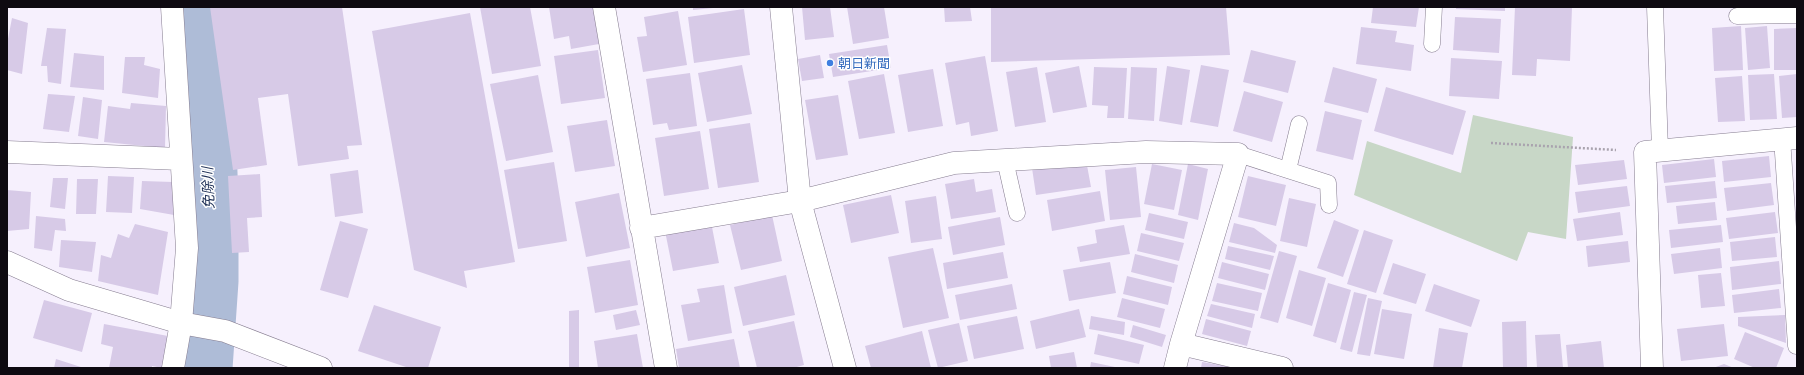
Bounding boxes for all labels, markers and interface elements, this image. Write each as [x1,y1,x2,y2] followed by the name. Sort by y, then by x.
[838,56,890,71] place label: 朝日新聞
[825,58,835,68] marker: 朝日新聞
[199,165,217,209] water label: 免除川

